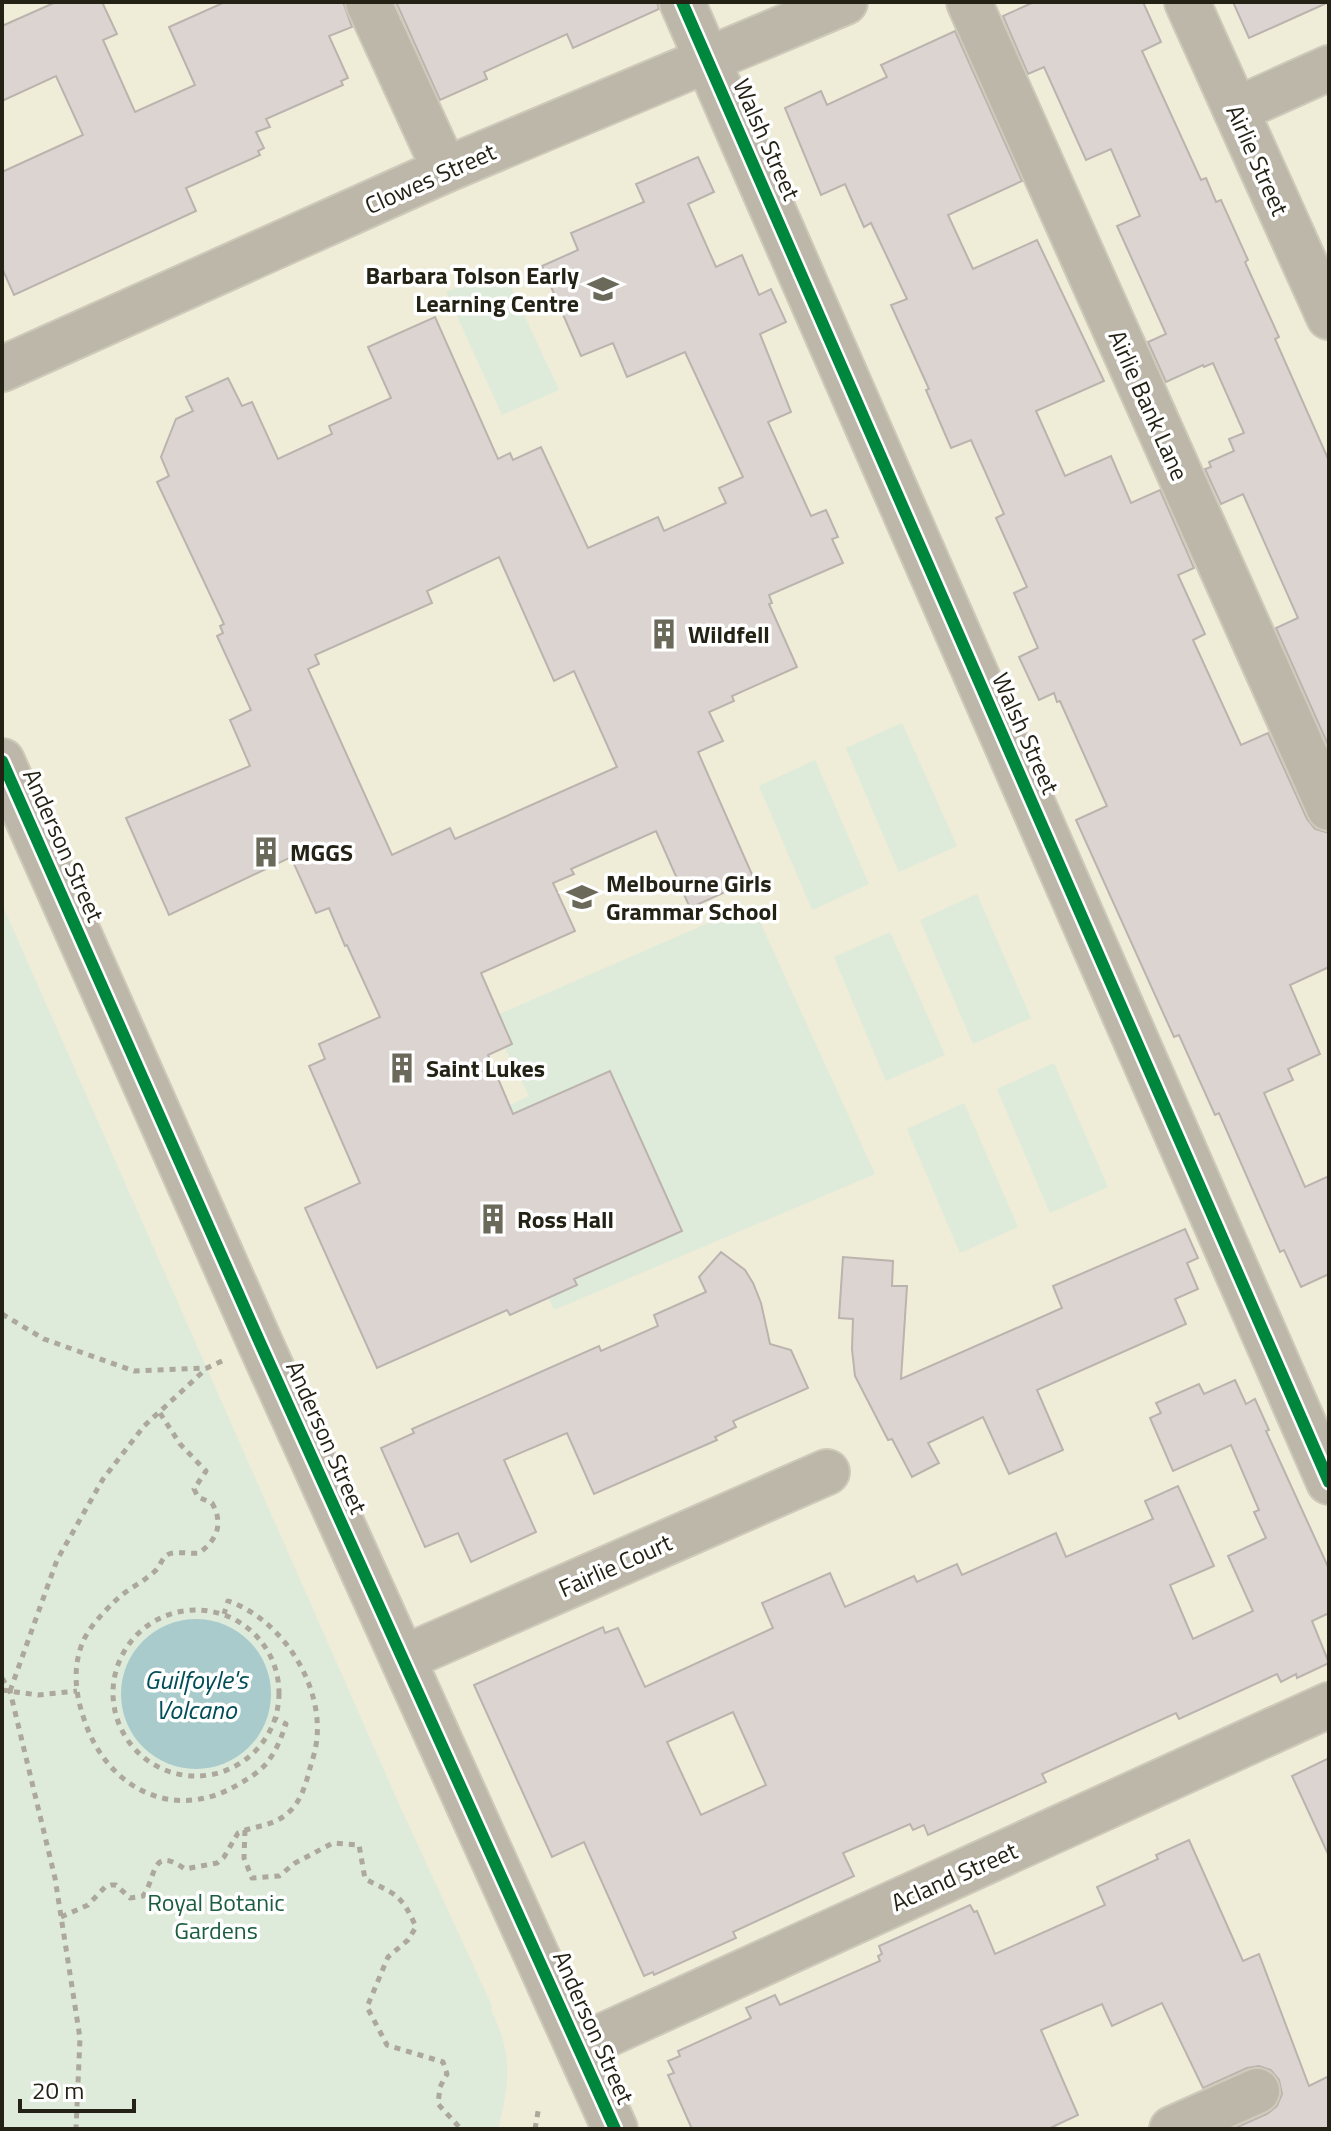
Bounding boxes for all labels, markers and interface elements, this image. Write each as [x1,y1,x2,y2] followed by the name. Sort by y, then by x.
[724,72,810,206] street label: Walsh Street
[1218,99,1299,222] street label: Airlie Street
[359,133,502,223] street label: Clowes Street
[366,257,579,321] place label: Barbara Tolson Early Learning Centre
[586,272,620,306] school or university icon: Barbara Tolson Early Learning Centre
[1100,324,1198,486] street label: Airlie Bank Lane
[688,616,770,652] place label: Wildfell
[647,617,681,651] building icon: Wildfell
[983,666,1069,800] street label: Walsh Street
[14,763,114,928] street label: Anderson Street
[290,834,353,870] place label: MGGS
[249,835,283,869] building icon: MGGS
[606,865,778,929] place label: Melbourne Girls Grammar School
[565,880,599,914] school or university icon: Melbourne Girls Grammar School
[426,1050,545,1086] place label: Saint Lukes
[385,1051,419,1085] building icon: Saint Lukes
[517,1201,614,1237] place label: Ross Hall
[476,1202,510,1236] building icon: Ross Hall
[277,1355,377,1520] street label: Anderson Street
[553,1524,678,1606] street label: Fairlie Court
[144,1660,250,1729] water label: Guilfoyle's Volcano
[885,1832,1023,1920] street label: Acland Street
[147,1884,285,1948] park label: Royal Botanic Gardens
[544,1945,644,2110] street label: Anderson Street
[20,2063,134,2113] scale bar
[32,2072,84,2108] text: 20 m

